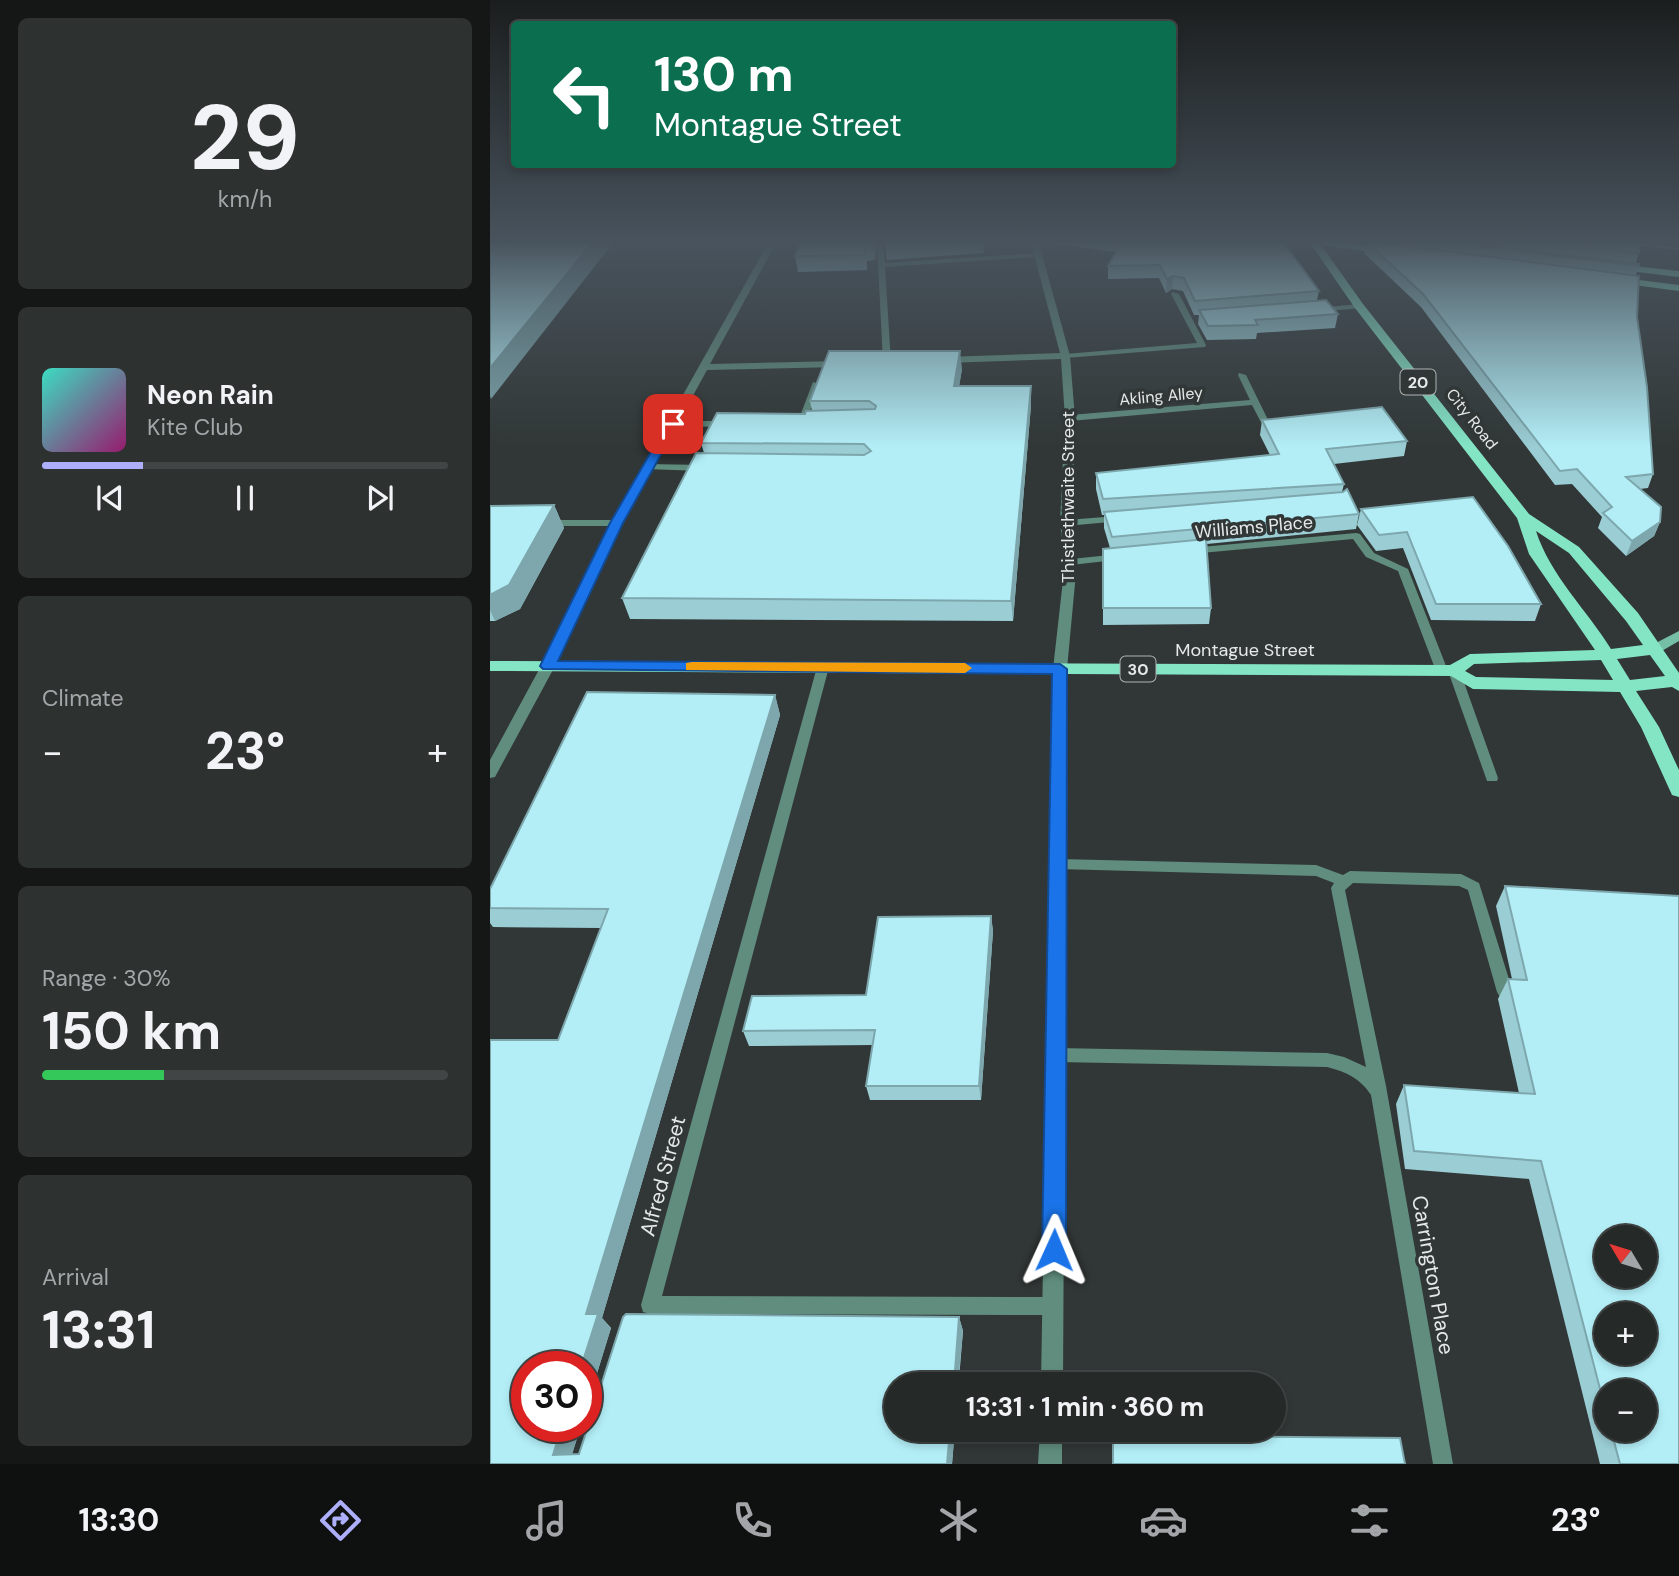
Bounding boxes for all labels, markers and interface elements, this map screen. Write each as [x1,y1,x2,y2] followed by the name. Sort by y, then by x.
[654,42,794,106] text: 130 m
[539,49,630,140] icon: left
[190,79,300,197] text: 29
[654,104,902,146] text: Montague Street
[218,184,272,214] text: km/h
[1401,370,1436,394] road number: 20
[147,378,274,412] text: Neon Rain
[1118,382,1204,410] street label: Akling Alley
[1442,384,1502,454] street label: City Road
[643,394,703,454] pin
[654,405,692,443] icon: arrive
[1056,411,1080,583] street label: Thistlethwaite Street
[147,412,243,442] text: Kite Club
[91,479,129,517] icon: previous
[226,479,264,517] icon: pause
[361,479,399,517] icon: next
[1194,510,1314,544] street label: Williams Place
[1175,638,1315,662] street label: Montague Street
[1120,656,1156,682] road number: 30
[42,683,124,713] text: Climate
[205,717,285,785] text: 23°
[42,727,63,777] text: −
[427,727,448,777] text: +
[42,963,171,993] text: Range · 30%
[42,997,221,1065] text: 150 km
[634,1113,692,1239] street label: Alfred Street
[1405,1193,1461,1357] street label: Carrington Place
[1017,1213,1091,1287] position arrow
[1594,1225,1657,1288] north arrow
[1594,1225,1657,1442] map controls
[42,1262,109,1292] text: Arrival
[42,1296,155,1364] text: 13:31
[1594,1302,1657,1365] button: +
[511,1351,602,1442] speed limit sign: 30
[1594,1379,1657,1442] button: −
[966,1390,1204,1424] text: 13:31 · 1 min · 360 m
[316,1496,365,1545] icon: directions
[522,1496,571,1545] icon: music
[728,1496,777,1545] icon: phone
[934,1496,983,1545] icon: climate
[1139,1496,1188,1545] icon: car
[1345,1496,1394,1545] icon: filters
[78,1499,159,1541] text: 13:30
[1551,1499,1601,1541] text: 23°

